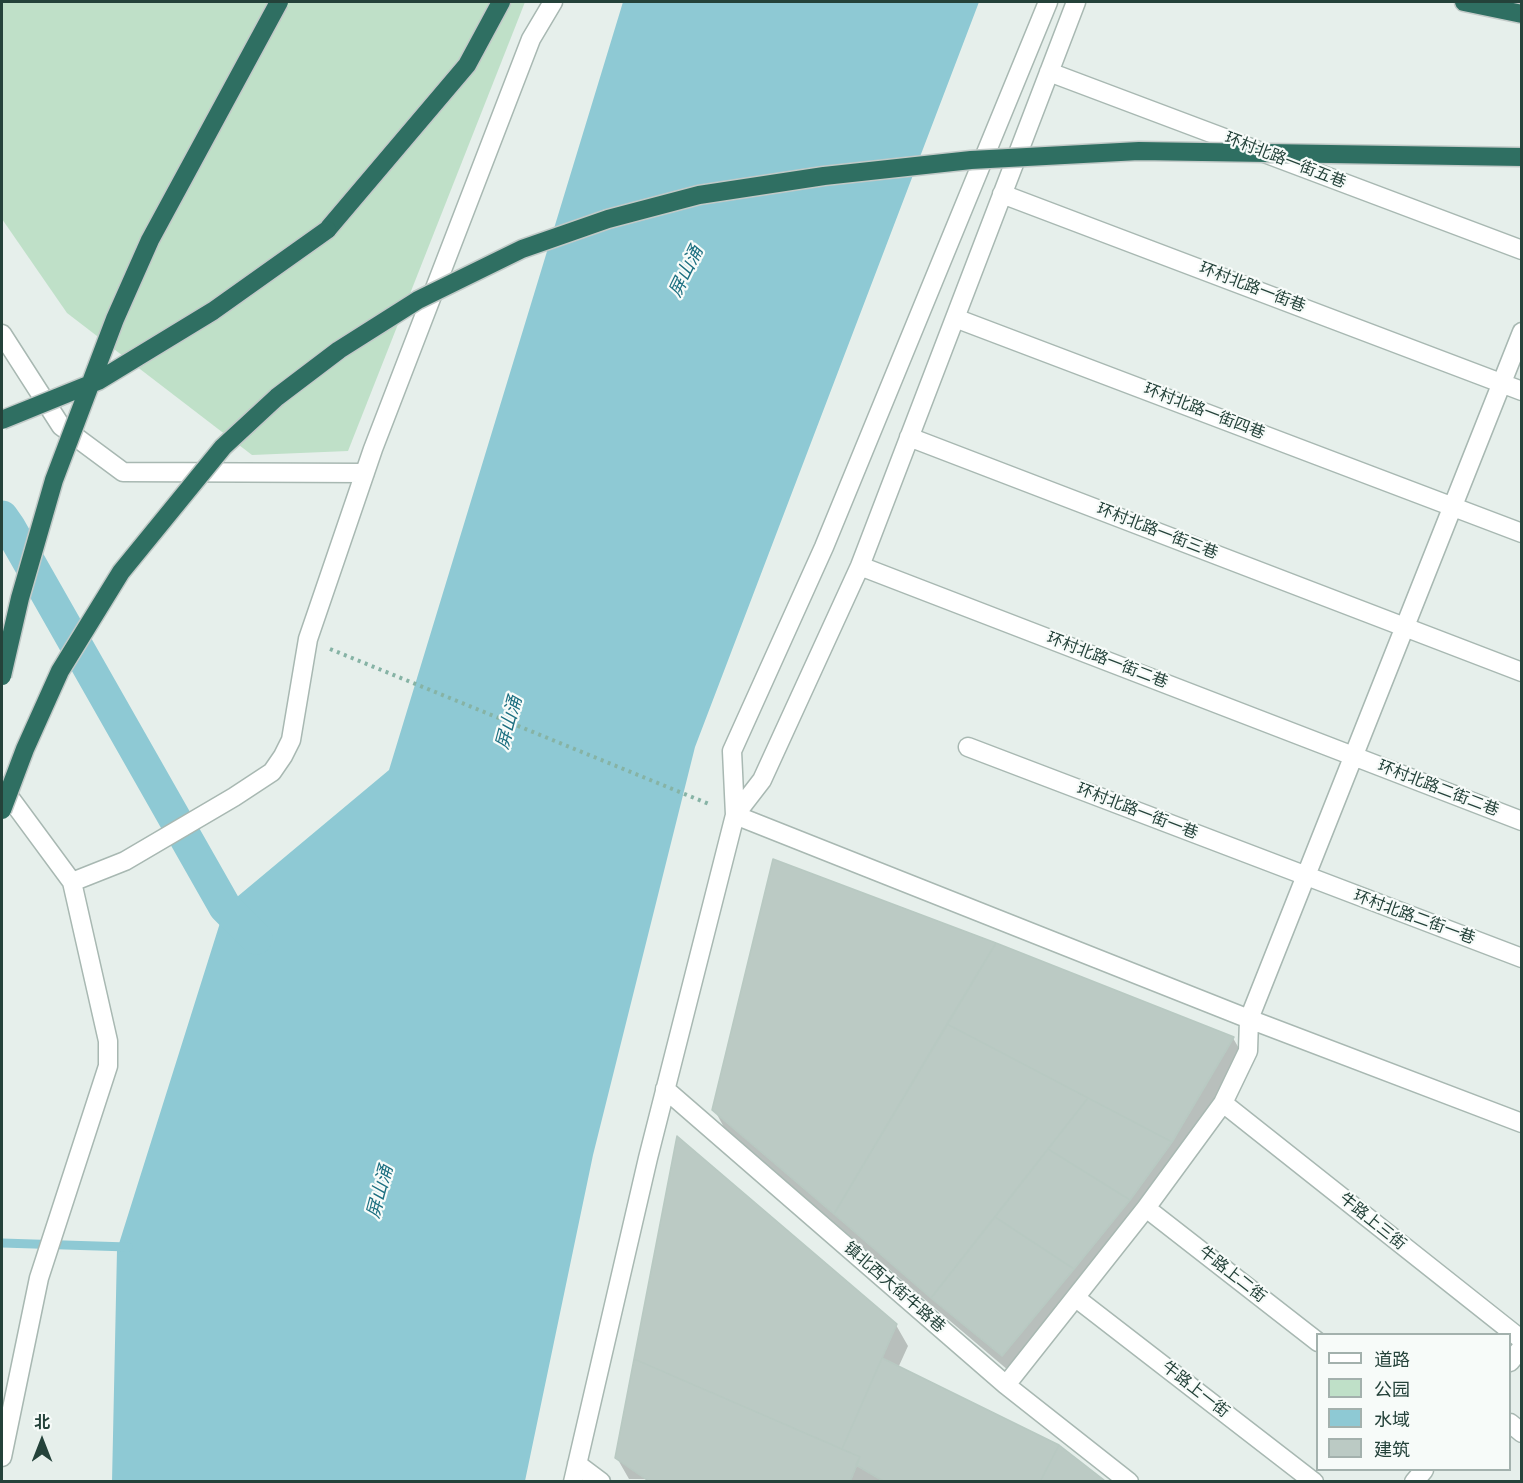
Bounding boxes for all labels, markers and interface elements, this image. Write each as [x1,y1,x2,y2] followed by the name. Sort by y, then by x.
[1222,129,1348,193] street label: 环村北路一街五巷
[665,243,709,301] water label: 屏山涌
[1196,259,1308,317] street label: 环村北路一街巷
[1141,380,1267,444] street label: 环村北路一街四巷
[1094,500,1220,564] street label: 环村北路一街三巷
[1044,629,1170,693] street label: 环村北路一街二巷
[493,694,527,752] water label: 屏山涌
[1375,757,1501,821] street label: 环村北路二街二巷
[1074,780,1200,844] street label: 环村北路一街一巷
[1351,887,1477,949] street label: 环村北路二街一巷
[364,1163,398,1221] water label: 屏山涌
[1335,1189,1409,1255] street label: 牛路上三街
[839,1239,949,1337] street label: 镇北西大街牛路巷
[1195,1243,1269,1307] street label: 牛路上二街
[1316,1333,1511,1471] legend
[1374,1349,1410,1370] text: 道路
[1158,1358,1232,1422] street label: 牛路上一街
[1374,1379,1410,1400] text: 公园
[1374,1409,1410,1430] text: 水域
[12,1411,72,1471] north arrow
[34,1413,50,1432] text: 北
[1374,1439,1410,1460] text: 建筑

